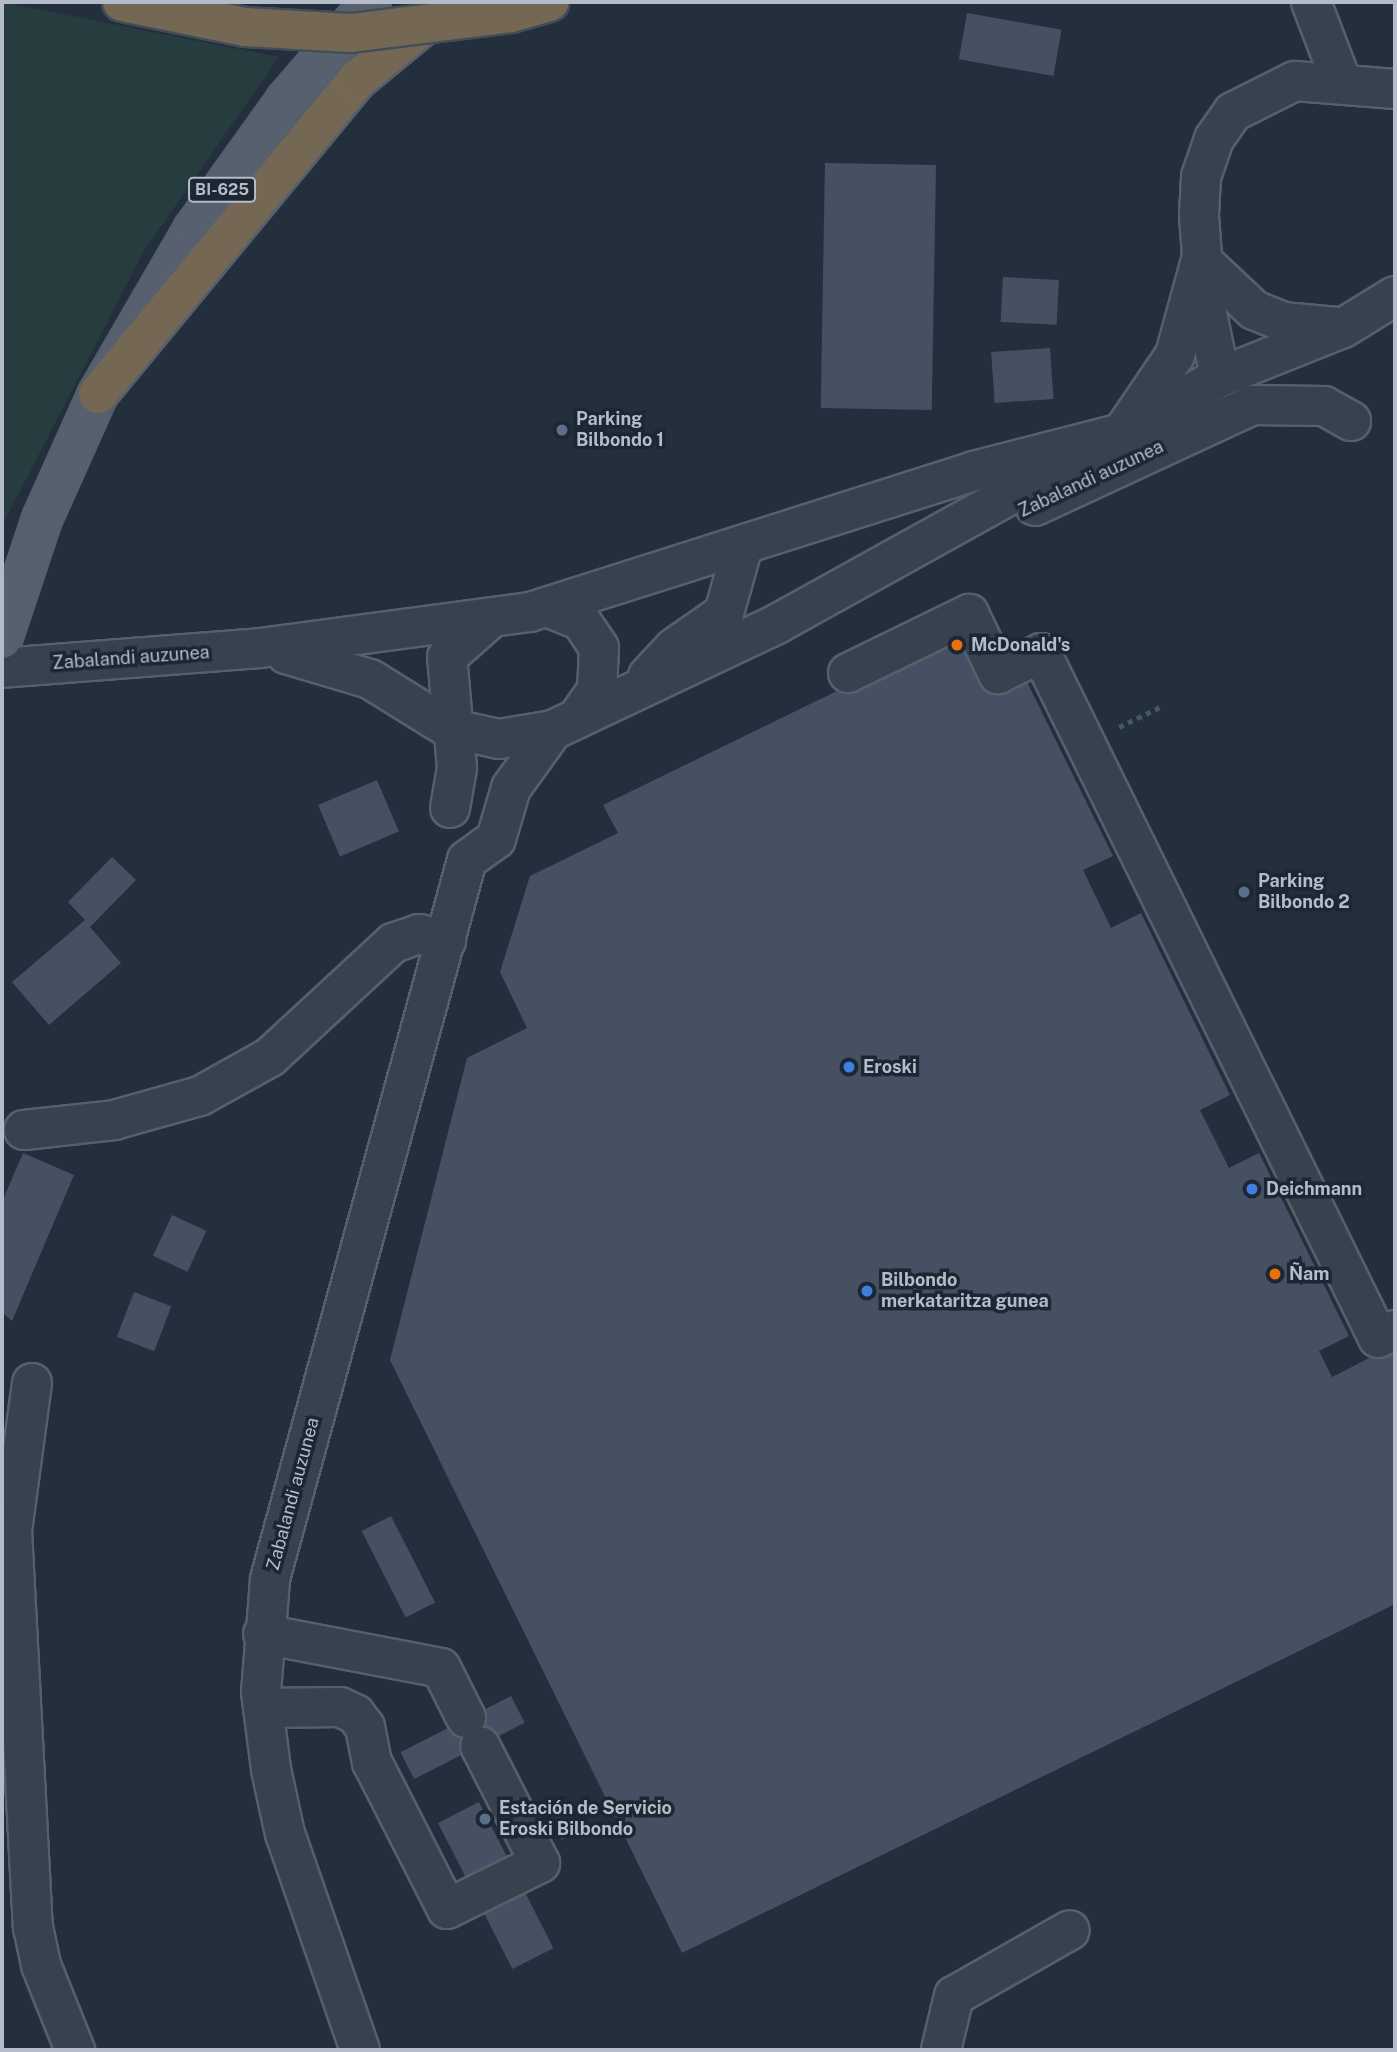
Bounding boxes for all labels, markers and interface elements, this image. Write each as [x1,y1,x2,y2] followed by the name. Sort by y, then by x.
[187,178,257,202] road number: BI-625
[576,409,664,452] place label: Parking Bilbondo 1
[554,422,570,438] marker: Parking Bilbondo 1
[1015,436,1167,522] street label: Zabalandi auzunea
[971,634,1070,656] place label: McDonald's
[949,637,965,653] marker: McDonald's
[52,642,210,674] street label: Zabalandi auzunea
[1258,871,1350,914] place label: Parking Bilbondo 2
[1236,884,1252,900] marker: Parking Bilbondo 2
[863,1056,917,1078] place label: Eroski
[841,1059,857,1075] marker: Eroski
[1266,1178,1362,1200] place label: Deichmann
[1244,1181,1260,1197] marker: Deichmann
[1289,1263,1329,1285] place label: Ñam
[1267,1266,1283,1282] marker: Ñam
[881,1270,1049,1312] place label: Bilbondo merkataritza gunea
[859,1283,875,1299] marker: Bilbondo merkataritza gunea
[262,1415,324,1573] street label: Zabalandi auzunea
[499,1798,672,1840] place label: Estación de Servicio Eroski Bilbondo
[477,1811,493,1827] marker: Estación de Servicio Eroski Bilbondo

